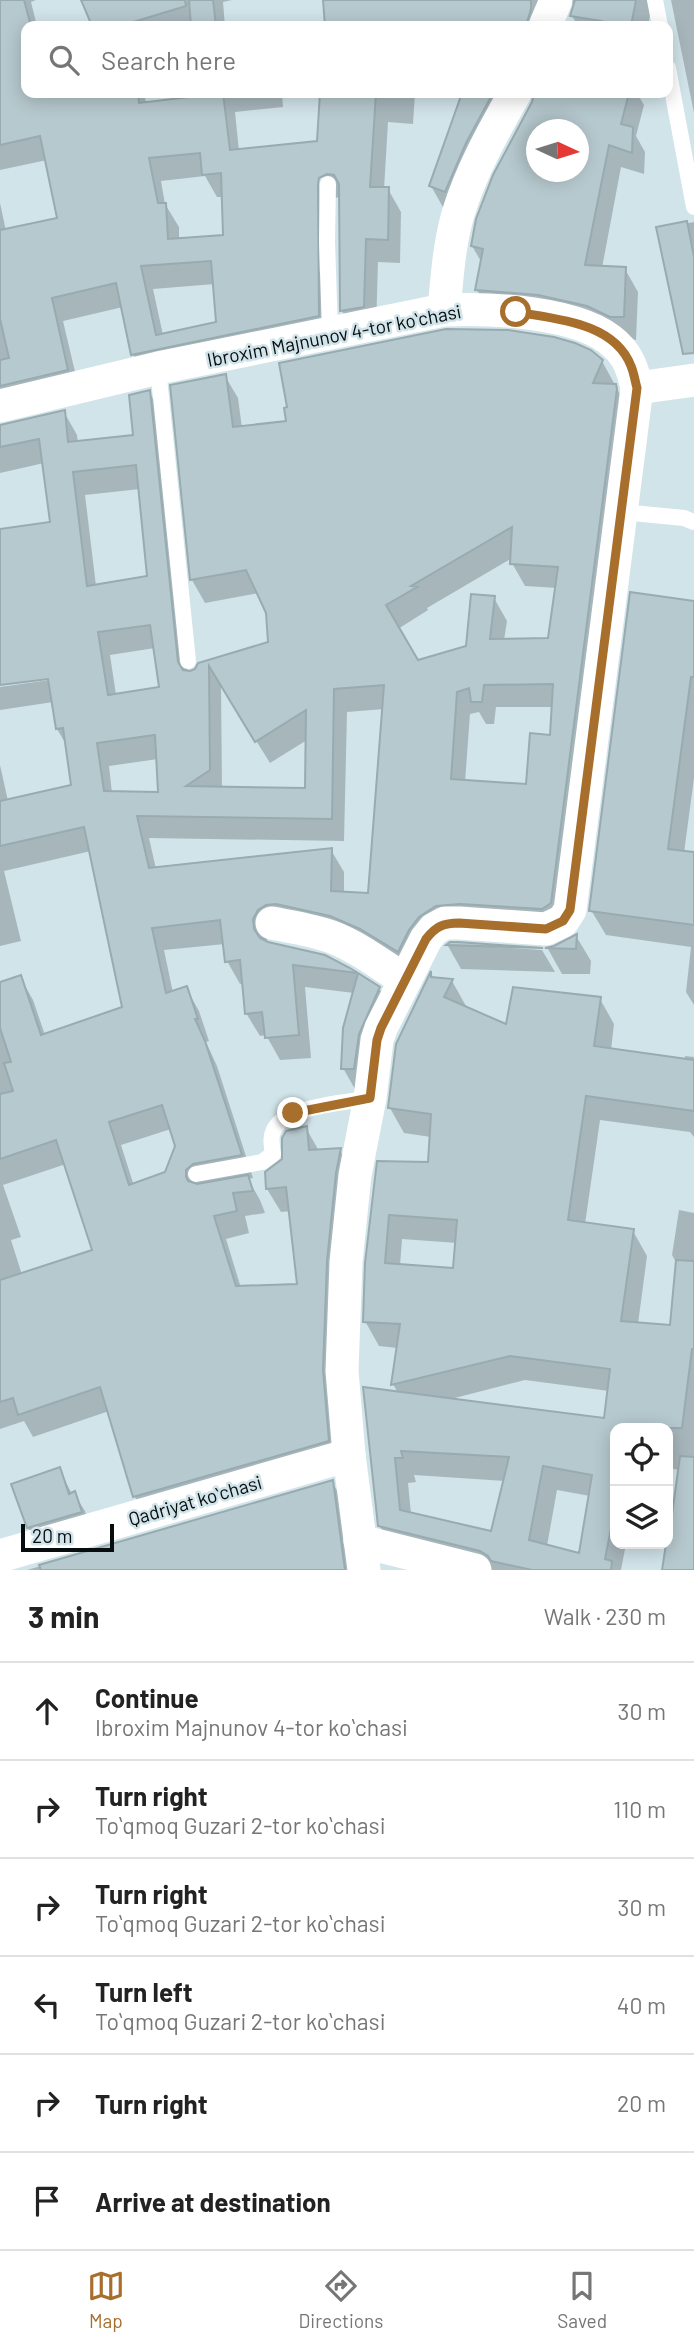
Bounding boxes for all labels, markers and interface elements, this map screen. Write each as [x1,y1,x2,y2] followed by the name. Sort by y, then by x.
[21,21,673,98] search box
[45,41,83,79] icon: search
[101,44,236,75] text: Search here
[526,119,589,182] north arrow
[500,296,531,327] route start
[205,299,463,371] street label: Ibroxim Majnunov 4-tor koʻchasi
[277,1097,308,1128] route end
[610,1423,673,1549] map controls
[610,1423,673,1486] button: locate
[126,1470,264,1530] street label: Qadriyat koʻchasi
[610,1486,673,1549] button: layers
[21,1521,114,1553] scale bar
[32,1524,72,1547] text: 20 m
[28,1598,99,1634] text: 3 min
[544,1602,666,1630] text: Walk · 230 m
[95,1682,199,1713] text: Continue
[28,1692,66,1730] icon: ahead
[618,1697,666,1725] text: 30 m
[95,1713,408,1741] text: Ibroxim Majnunov 4-tor koʻchasi
[95,1780,208,1811] text: Turn right
[28,1790,66,1828] icon: right
[613,1795,666,1823] text: 110 m
[95,1811,386,1839] text: Toʻqmoq Guzari 2-tor koʻchasi
[95,1878,208,1909] text: Turn right
[28,1888,66,1926] icon: right
[618,1893,666,1921] text: 30 m
[95,1909,386,1937] text: Toʻqmoq Guzari 2-tor koʻchasi
[95,1976,193,2007] text: Turn left
[28,1986,66,2024] icon: left
[617,1991,666,2019] text: 40 m
[95,2007,386,2035] text: Toʻqmoq Guzari 2-tor koʻchasi
[28,2084,66,2122] icon: right
[95,2088,208,2119] text: Turn right
[617,2089,666,2117] text: 20 m
[28,2182,66,2220] icon: arrive
[95,2186,331,2217] text: Arrive at destination
[87,2267,125,2332] tab: Map
[299,2267,384,2332] tab: Directions
[557,2267,607,2332] tab: Saved

